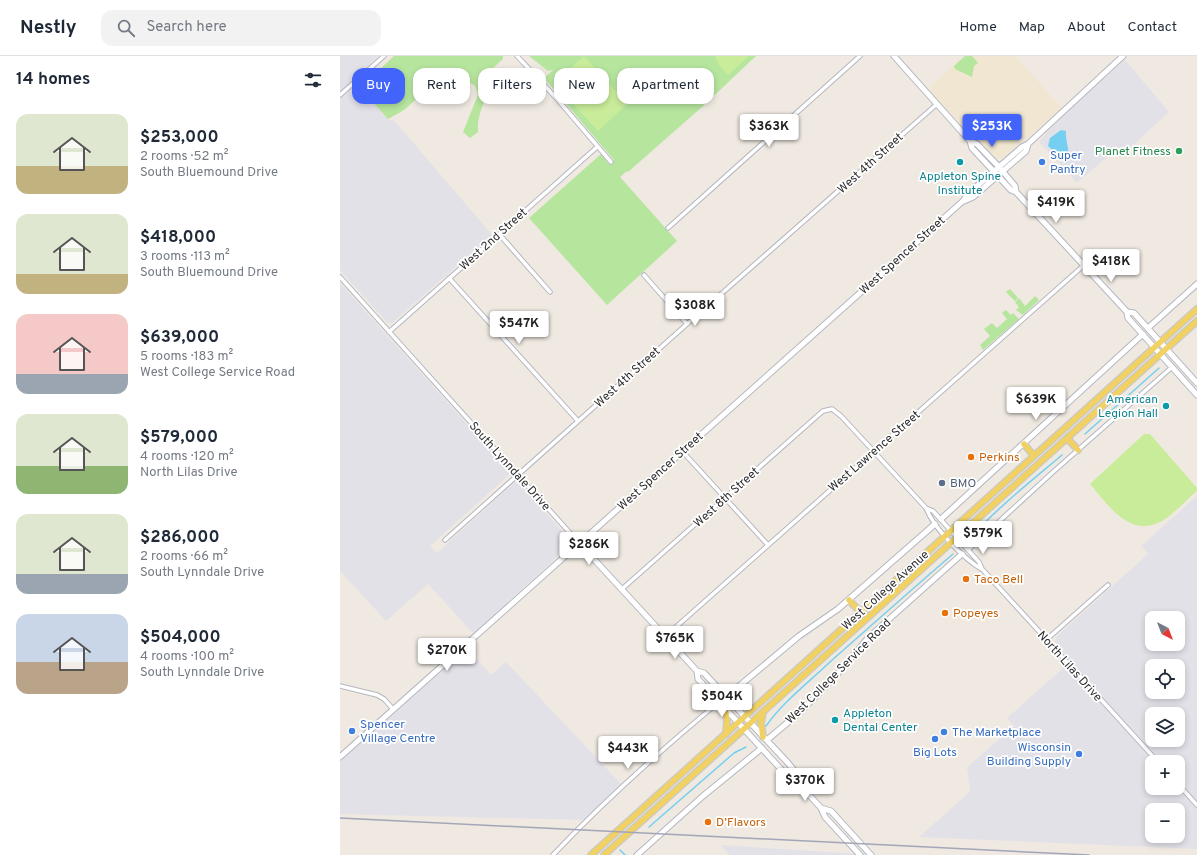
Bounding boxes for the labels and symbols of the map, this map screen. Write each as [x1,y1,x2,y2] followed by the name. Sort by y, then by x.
[741,114,797,148] pin: $363K
[964,114,1020,148] pin: $253K
[834,130,907,198] street label: West 4th Street
[1095,144,1171,160] place label: Planet Fitness
[1174,146,1184,156] marker: Planet Fitness
[1050,148,1086,178] place label: Super Pantry
[955,157,965,167] marker: Appleton Spine Institute
[1037,157,1047,167] marker: Super Pantry
[919,169,1001,199] place label: Appleton Spine Institute
[1028,190,1084,224] pin: $419K
[456,205,531,274] street label: West 2nd Street
[856,213,949,298] street label: West Spencer Street
[1083,249,1139,283] pin: $418K
[667,293,723,327] pin: $308K
[491,311,547,345] pin: $547K
[591,344,664,412] street label: West 4th Street
[1008,387,1064,421] pin: $639K
[1098,392,1158,422] place label: American Legion Hall
[1161,401,1171,411] marker: American Legion Hall
[825,407,924,496] street label: West Lawrence Street
[465,419,554,515] street label: South Lynndale Drive
[614,429,707,514] street label: West Spencer Street
[979,450,1020,466] place label: Perkins
[966,452,976,462] marker: Perkins
[690,464,763,531] street label: West 8th Street
[950,476,976,492] place label: BMO
[937,478,947,488] marker: BMO
[955,521,1011,555] pin: $579K
[561,532,617,566] pin: $286K
[839,547,933,634] street label: West College Avenue
[974,572,1023,588] place label: Taco Bell
[961,574,971,584] marker: Taco Bell
[953,606,999,622] place label: Popeyes
[940,608,950,618] marker: Popeyes
[1145,611,1185,651] north arrow
[782,615,895,728] street label: West College Service Road
[647,626,703,660] pin: $765K
[1033,628,1105,705] street label: North Lilas Drive
[419,638,475,672] pin: $270K
[694,684,750,718] pin: $504K
[843,706,918,736] place label: Appleton Dental Center
[830,715,840,725] marker: Appleton Dental Center
[360,717,435,747] place label: Spencer Village Centre
[952,725,1041,741] place label: The Marketplace
[347,726,357,736] marker: Spencer Village Centre
[939,727,949,737] marker: The Marketplace
[930,734,940,744] marker: Big Lots
[600,736,656,770] pin: $443K
[987,740,1071,770] place label: Wisconsin Building Supply
[913,745,957,761] place label: Big Lots
[1074,749,1084,759] marker: Wisconsin Building Supply
[777,768,833,802] pin: $370K
[716,815,766,831] place label: D’Flavors
[703,817,713,827] marker: D’Flavors

